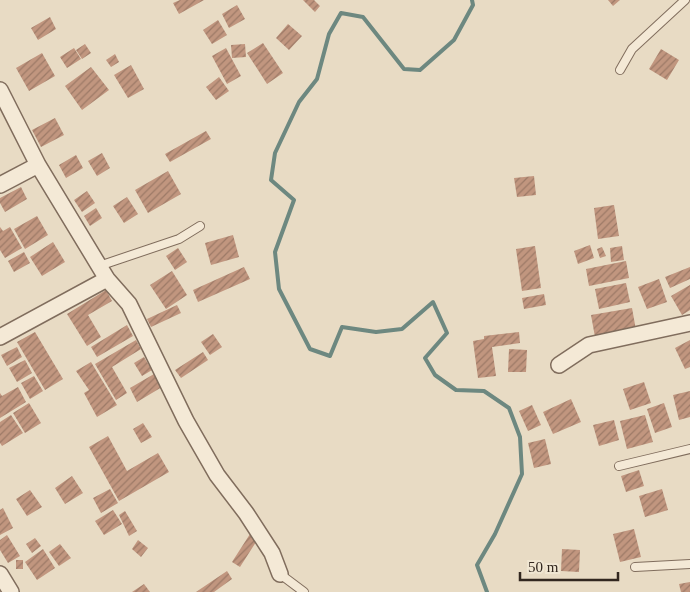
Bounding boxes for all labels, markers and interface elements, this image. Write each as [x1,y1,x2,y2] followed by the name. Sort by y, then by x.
[520,550,618,582] scale bar
[528,559,559,575] text: 50 m

